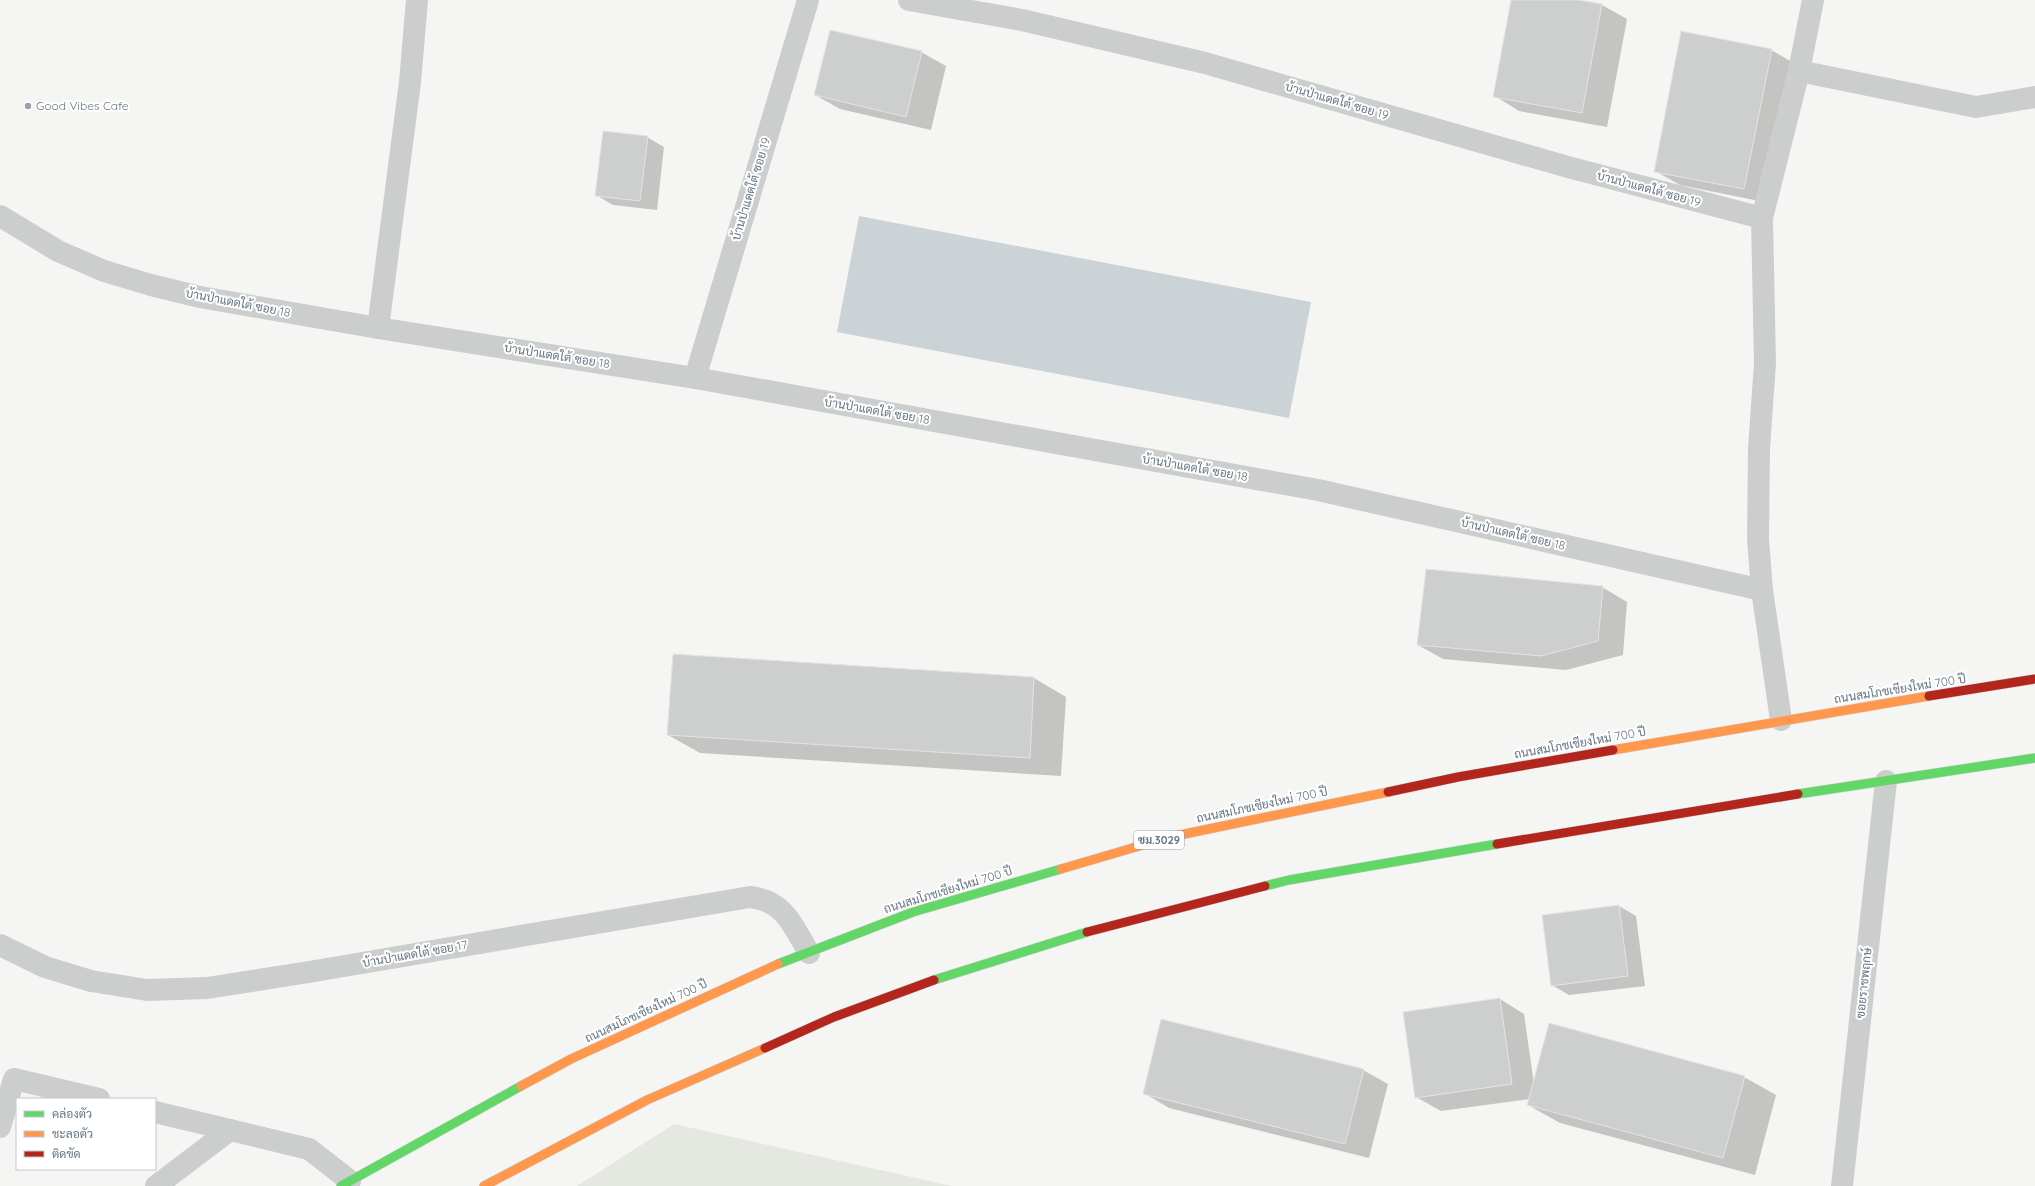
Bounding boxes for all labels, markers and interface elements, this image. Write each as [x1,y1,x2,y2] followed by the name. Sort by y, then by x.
[1284,79,1391,123] street label: บ้านป่าแดดใต้ ซอย 19
[36,98,129,113] place label: Good Vibes Cafe
[23,101,33,111] marker: Good Vibes Cafe
[728,135,773,242] street label: บ้านป่าแดดใต้ ซอย 19
[1596,167,1703,210] street label: บ้านป่าแดดใต้ ซอย 19
[184,285,292,320] street label: บ้านป่าแดดใต้ ซอย 18
[503,340,611,371] street label: บ้านป่าแดดใต้ ซอย 18
[823,394,931,427] street label: บ้านป่าแดดใต้ ซอย 18
[1141,451,1249,484] street label: บ้านป่าแดดใต้ ซอย 18
[1459,514,1567,553] street label: บ้านป่าแดดใต้ ซอย 18
[1833,671,1967,706] street label: ถนนสมโภชเชียงใหม่ 700 ปี
[1513,724,1647,761] street label: ถนนสมโภชเชียงใหม่ 700 ปี
[1195,783,1329,826] street label: ถนนสมโภชเชียงใหม่ 700 ปี
[1134,831,1184,849] road number: ชม.3029
[882,863,1014,916] street label: ถนนสมโภชเชียงใหม่ 700 ปี
[361,937,469,970] street label: บ้านป่าแดดใต้ ซอย 17
[1852,946,1875,1019] street label: ซอยราชพฤกษ์
[582,976,709,1046] street label: ถนนสมโภชเชียงใหม่ 700 ปี
[16,1098,156,1170] legend
[52,1106,92,1121] text: คล่องตัว
[52,1126,93,1141] text: ชะลอตัว
[52,1146,81,1161] text: ติดขัด

